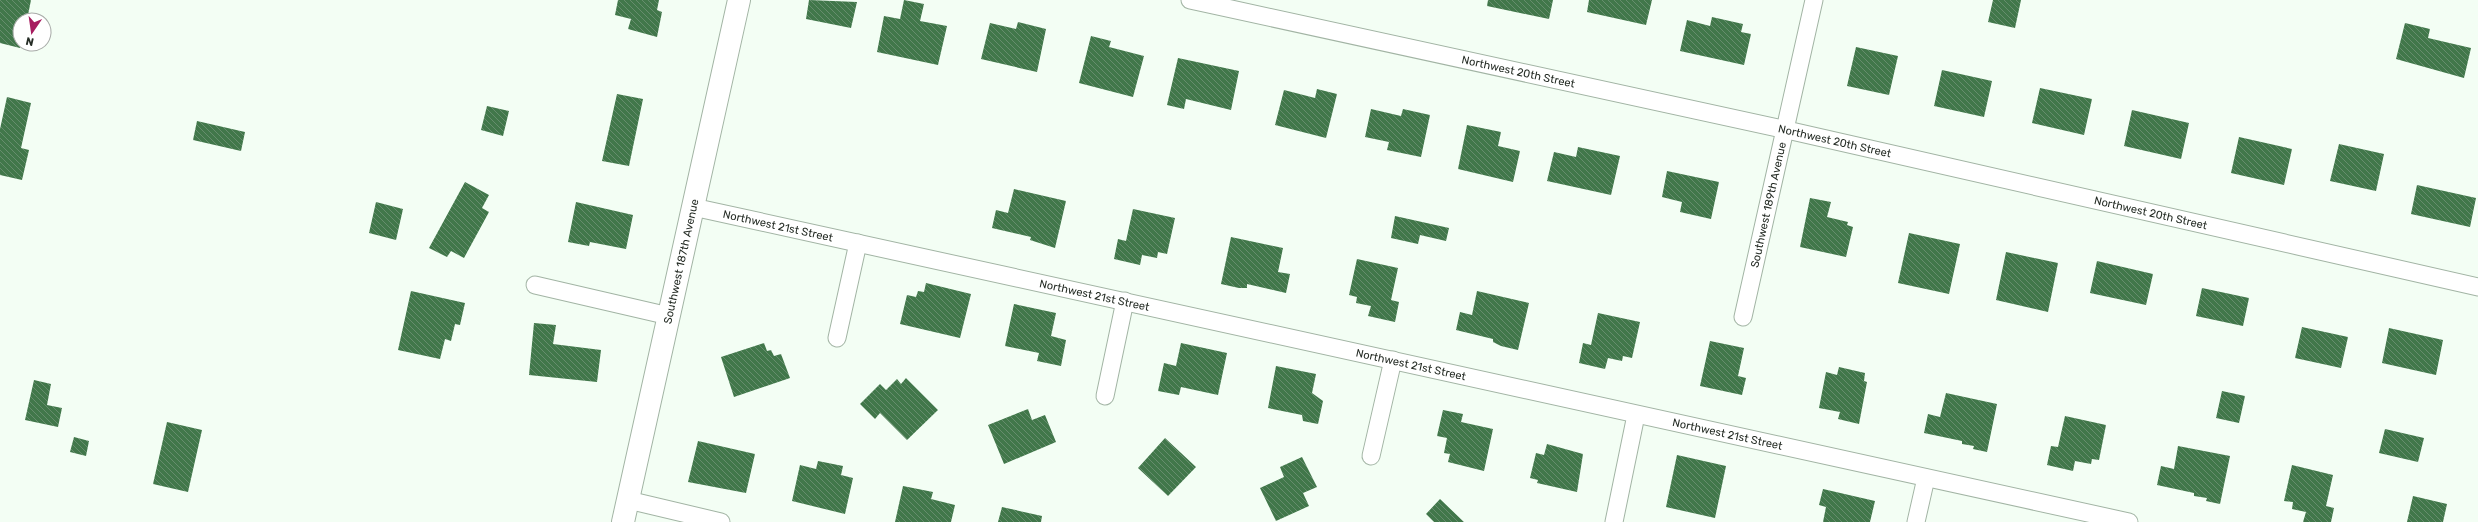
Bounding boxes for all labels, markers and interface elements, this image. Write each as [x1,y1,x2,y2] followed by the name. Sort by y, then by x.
[12,12,52,52] north arrow
[24,34,35,48] text: N
[1460,53,1577,90] street label: Northwest 20th Street
[1777,122,1893,160] street label: Northwest 20th Street
[1748,141,1789,269] street label: Southwest 189th Avenue
[2093,193,2209,232] street label: Northwest 20th Street
[661,198,701,325] street label: Southwest 187th Avenue
[722,207,835,244] street label: Northwest 21st Street
[1038,277,1151,314] street label: Northwest 21st Street
[1355,346,1468,383] street label: Northwest 21st Street
[1671,416,1784,452] street label: Northwest 21st Street

